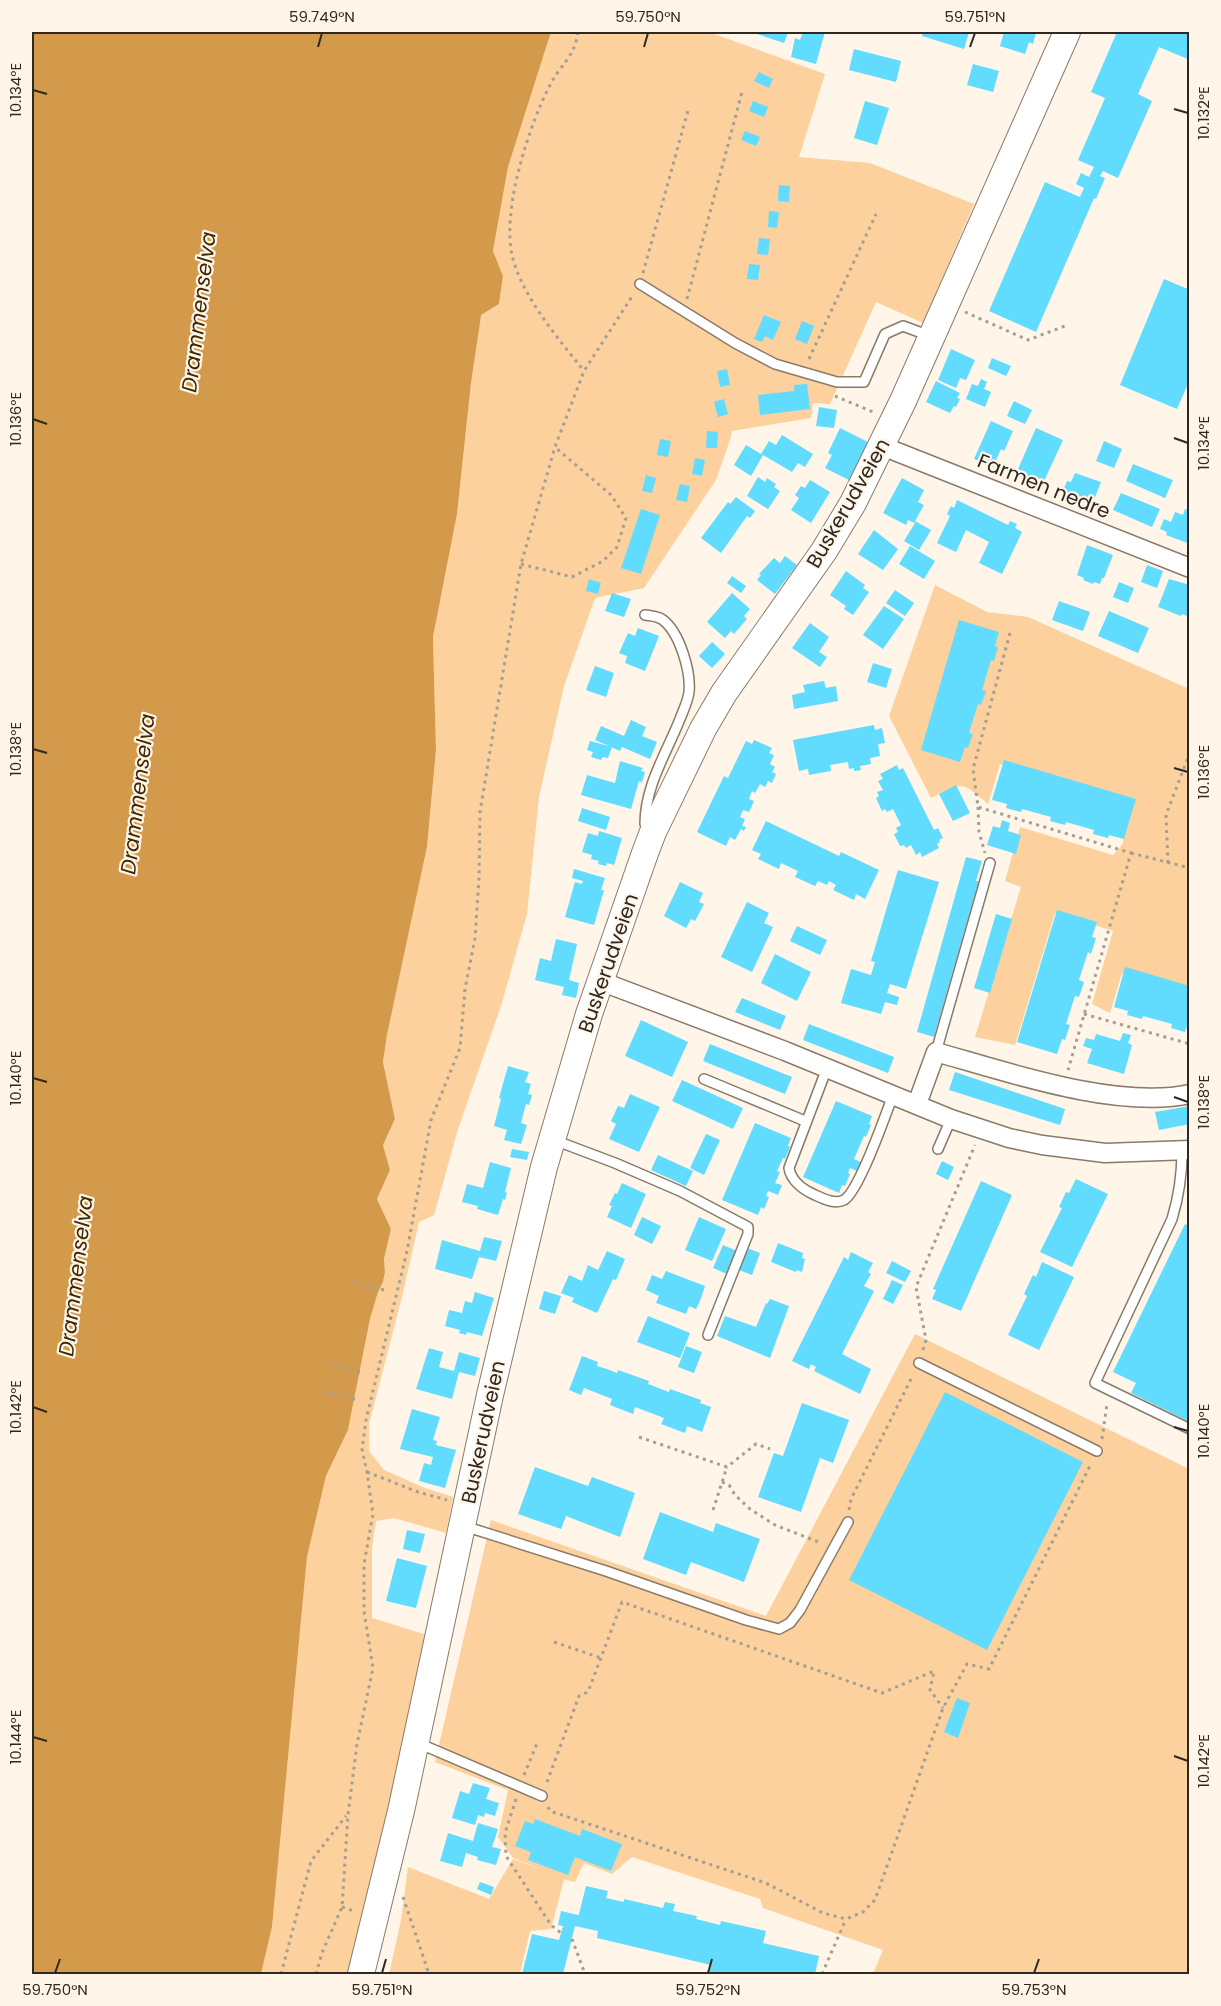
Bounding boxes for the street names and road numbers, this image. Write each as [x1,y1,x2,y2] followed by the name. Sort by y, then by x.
[799,433,897,573] street label: Buskerudveien
[973,447,1115,525] street label: Farmen nedre
[571,890,645,1036] street label: Buskerudveien
[454,1358,512,1506] street label: Buskerudveien

